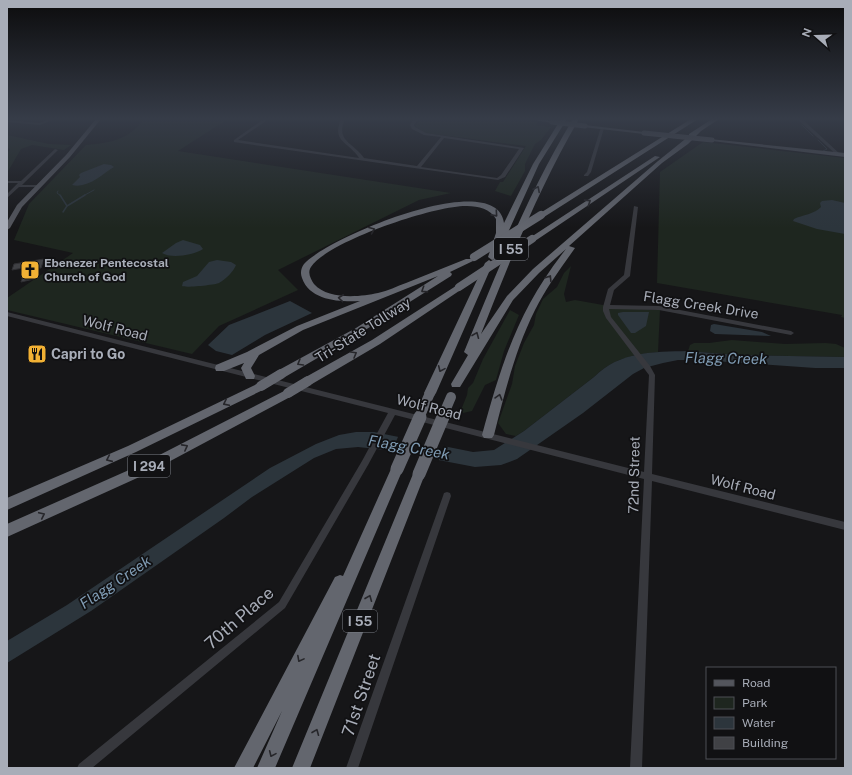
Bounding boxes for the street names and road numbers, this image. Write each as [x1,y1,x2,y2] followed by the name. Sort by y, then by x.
[494,238,528,260] road number: I 55
[642,288,760,322] street label: Flagg Creek Drive
[312,294,414,366] street label: Tri-State Tollway
[81,312,149,344] street label: Wolf Road
[395,391,463,423] street label: Wolf Road
[625,436,643,514] street label: 72nd Street
[128,455,170,477] road number: I 294
[709,471,777,503] street label: Wolf Road
[200,583,278,653] street label: 70th Place
[343,610,377,632] road number: I 55
[337,651,385,739] street label: 71st Street

